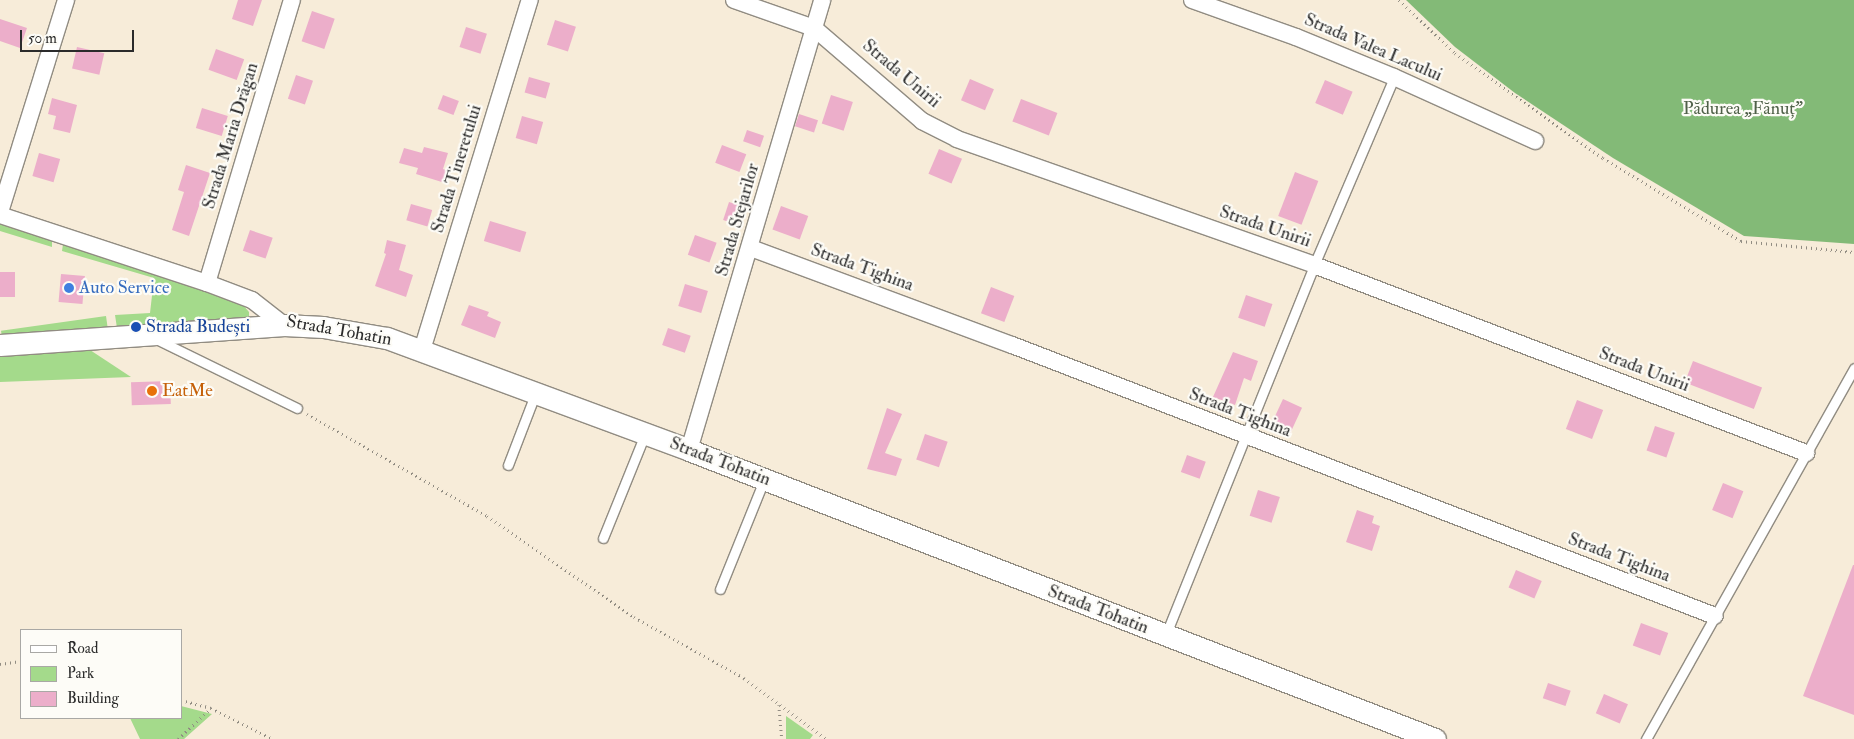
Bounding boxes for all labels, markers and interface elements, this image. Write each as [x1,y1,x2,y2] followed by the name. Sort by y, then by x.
[1301,9,1445,87] street label: Strada Valea Lacului
[22,20,136,52] scale bar
[28,29,57,48] text: 50 m
[858,35,944,113] street label: Strada Unirii
[198,60,264,212] street label: Strada Maria Drăgan
[1683,98,1803,120] park label: Pădurea „Fănuț”
[427,102,487,236] street label: Strada Tineretului
[712,161,764,279] street label: Strada Stejarilor
[1217,201,1313,253] street label: Strada Unirii
[808,239,916,297] street label: Strada Tighina
[79,277,170,299] place label: Auto Service
[63,282,75,294] marker: Auto Service
[285,311,393,351] street label: Strada Tohatin
[146,316,250,338] place label: Strada Budești
[130,321,142,333] marker: Strada Budești
[1596,343,1692,397] street label: Strada Unirii
[162,380,213,402] place label: EatMe
[1186,384,1294,442] street label: Strada Tighina
[146,385,158,397] marker: EatMe
[666,433,774,491] street label: Strada Tohatin
[1565,529,1673,587] street label: Strada Tighina
[1044,581,1152,639] street label: Strada Tohatin
[20,629,182,719] legend
[67,639,98,658] text: Road
[67,664,94,683] text: Park
[67,689,119,708] text: Building

